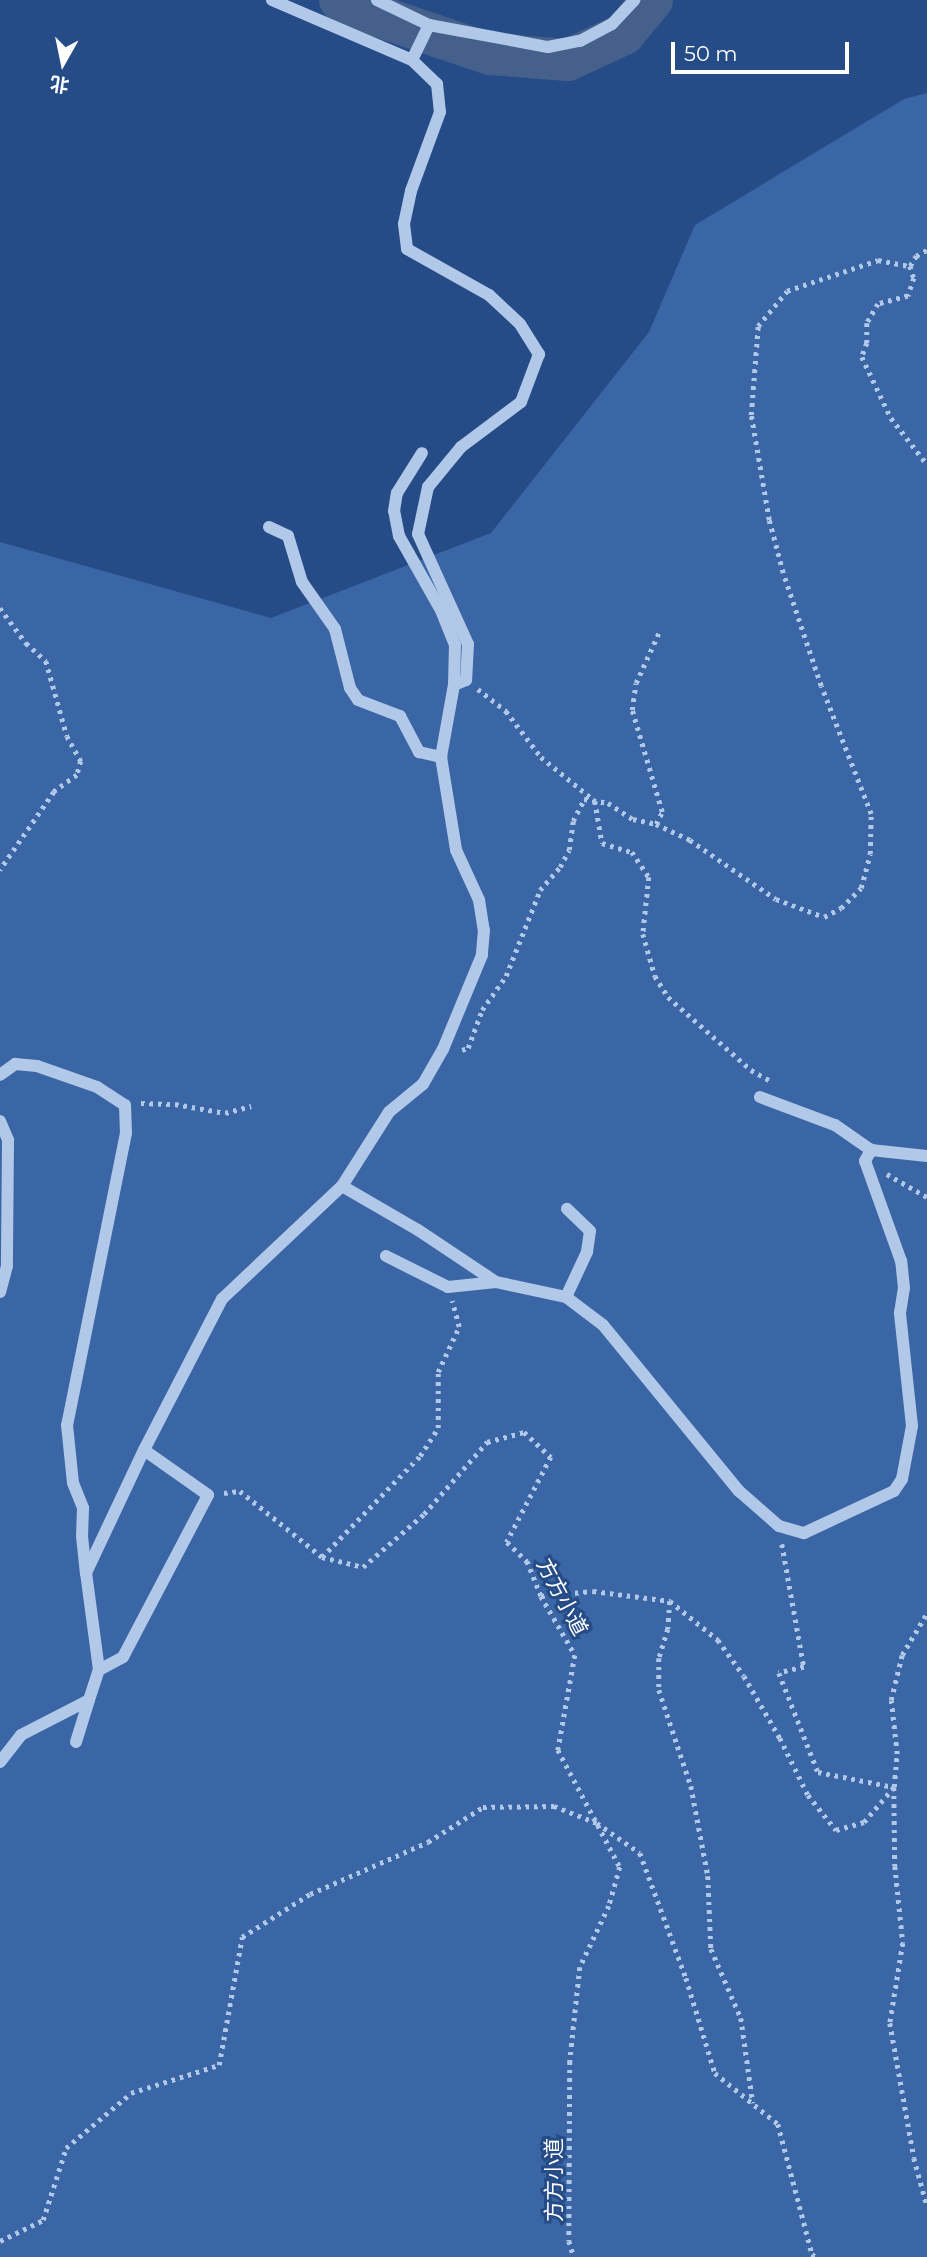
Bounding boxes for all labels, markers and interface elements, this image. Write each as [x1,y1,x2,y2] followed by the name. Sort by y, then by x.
[28,28,98,98] north arrow
[675,28,853,72] scale bar
[684,41,738,66] text: 50 m
[48,71,71,97] text: 北
[531,1554,593,1640] street label: 方方小道
[541,2138,567,2222] street label: 方方小道

